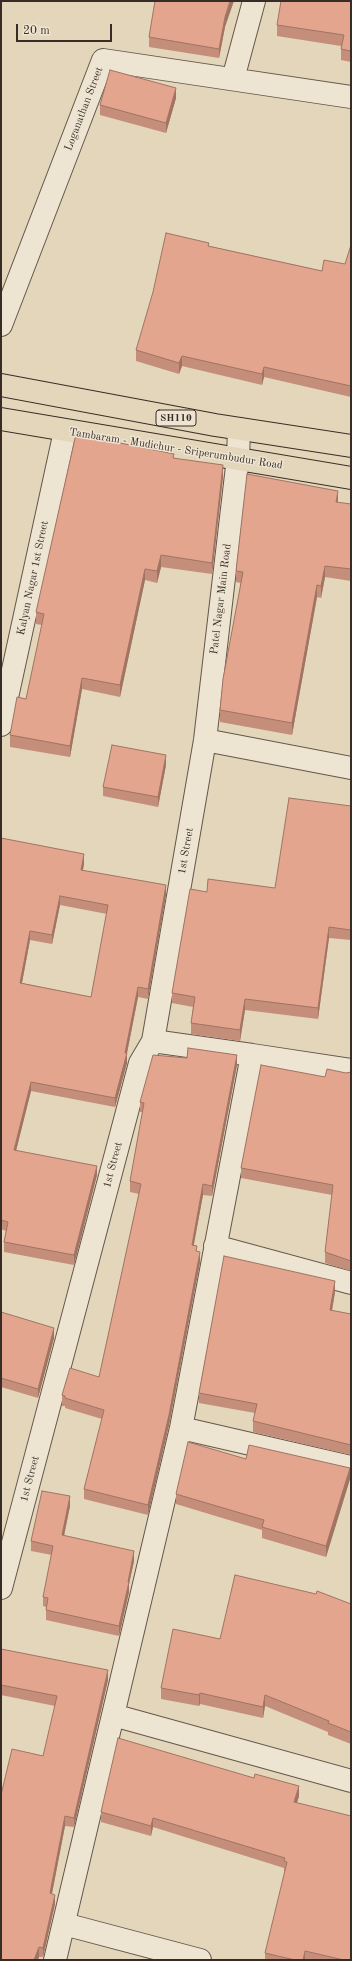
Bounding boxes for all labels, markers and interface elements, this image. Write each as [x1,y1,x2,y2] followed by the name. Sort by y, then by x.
[18,16,114,42] scale bar
[23,25,50,37] text: 20 m
[62,65,106,153] street label: Loganathan Street
[156,410,196,426] road number: SH110
[68,426,284,472] street label: Tambaram - Mudichur - Sriperumbudur Road
[14,520,52,636] street label: Kalyan Nagar 1st Street
[208,543,234,655] street label: Patel Nagar Main Road
[175,827,197,875] street label: 1st Street
[101,1140,125,1190] street label: 1st Street
[18,1454,42,1504] street label: 1st Street

